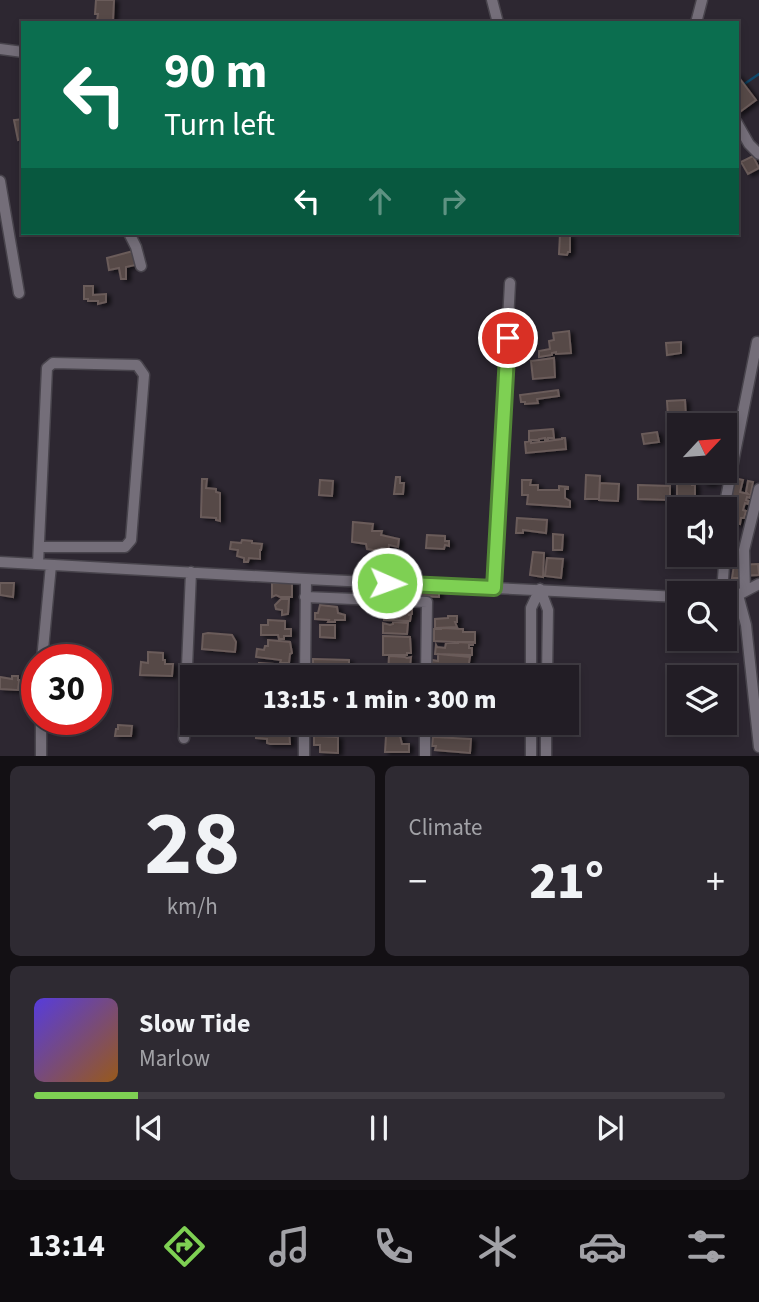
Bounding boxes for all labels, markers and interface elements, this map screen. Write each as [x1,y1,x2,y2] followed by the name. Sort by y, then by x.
[164,37,268,107] text: 90 m
[49,49,140,140] icon: left
[164,102,275,148] text: Turn left
[288,182,326,220] icon: left
[361,182,399,220] icon: ahead
[434,182,472,220] icon: right
[478,308,538,368] pin
[489,319,527,357] icon: arrive
[667,413,737,483] north arrow
[667,413,737,735] map controls
[667,497,737,567] button: sound
[350,546,424,620] position arrow
[667,581,737,651] button: search
[21,644,112,735] speed limit sign: 30
[667,665,737,735] button: layers
[263,681,496,718] text: 13:15 · 1 min · 300 m
[144,780,240,909] text: 28
[409,811,482,844] text: Climate
[529,845,604,919] text: 21°
[409,855,427,909] text: −
[706,855,725,909] text: +
[167,890,218,923] text: km/h
[139,1005,250,1042] text: Slow Tide
[139,1042,210,1075] text: Marlow
[130,1109,168,1147] icon: previous
[360,1109,398,1147] icon: pause
[591,1109,629,1147] icon: next
[160,1222,209,1271] icon: directions
[265,1222,314,1271] icon: music
[369,1222,418,1271] icon: phone
[473,1222,522,1271] icon: climate
[578,1222,627,1271] icon: car
[682,1222,731,1271] icon: filters
[28,1223,105,1269] text: 13:14

